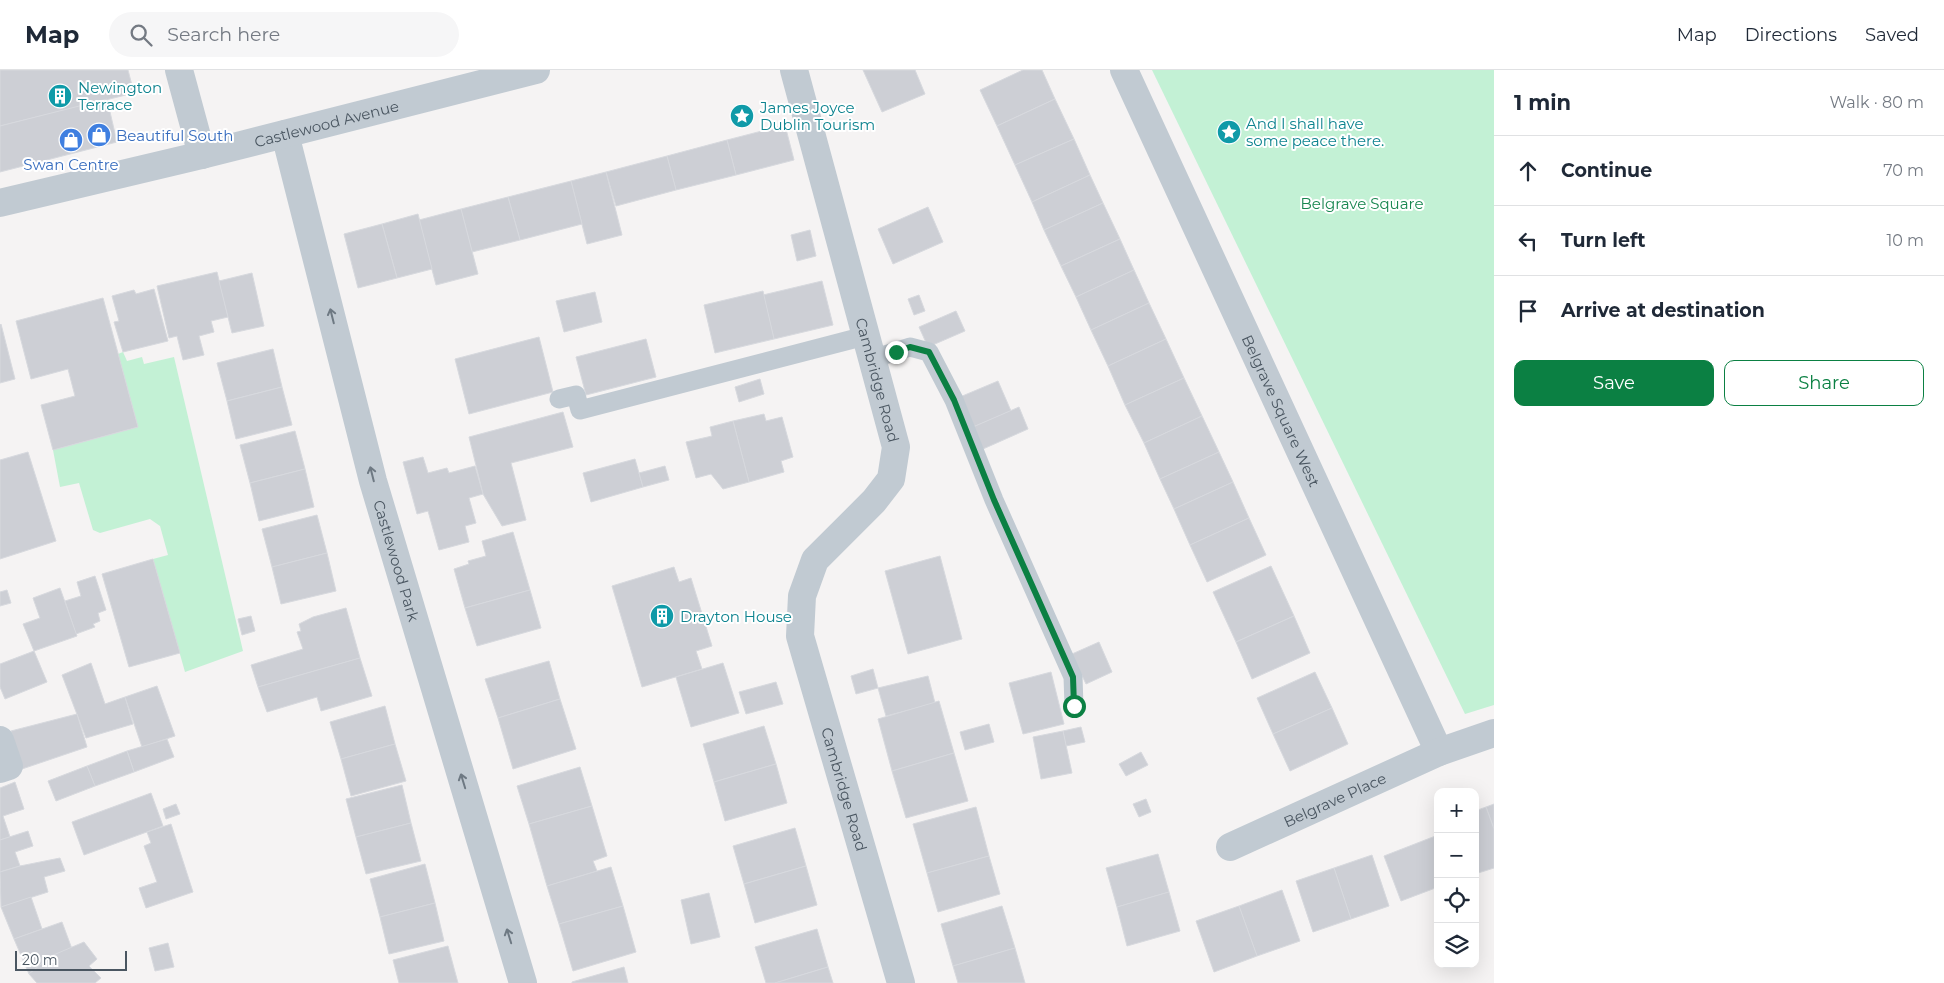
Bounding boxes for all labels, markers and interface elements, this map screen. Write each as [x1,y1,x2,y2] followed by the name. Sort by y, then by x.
[109,12,459,57] search box
[25,20,79,49] text: Map
[127,21,155,49] icon: search
[167,23,280,46] text: Search here
[1677,24,1717,46] text: Map
[1745,24,1837,46] text: Directions
[1865,24,1919,46] text: Saved
[78,78,162,114] place label: Newington Terrace
[47,83,73,109] building icon: Newington Terrace
[1514,90,1571,115] text: 1 min
[1829,93,1924,112] text: Walk · 80 m
[252,96,401,151] street label: Castlewood Avenue
[759,98,875,134] place label: James Joyce Dublin Tourism
[729,103,755,129] place icon: James Joyce Dublin Tourism
[1246,114,1384,150] place label: And I shall have some peace there.
[1216,119,1242,145] place icon: And I shall have some peace there.
[86,122,112,148] shop icon: Beautiful South
[116,126,233,145] place label: Beautiful South
[58,127,84,153] shop icon: Swan Centre
[23,155,119,174] place label: Swan Centre
[1514,157,1542,185] icon: ahead
[1561,159,1652,182] text: Continue
[1883,161,1924,180] text: 70 m
[1301,194,1423,213] park label: Belgrave Square
[1514,227,1542,255] icon: left
[1561,229,1646,252] text: Turn left
[1886,231,1924,250] text: 10 m
[1514,297,1542,325] icon: arrive
[1561,299,1765,322] text: Arrive at destination
[327,309,336,325] one-way arrow
[852,316,904,444] street label: Cambridge Road
[1238,331,1325,489] street label: Belgrave Square West
[885,341,908,364] route end
[1514,360,1714,406] button: Save
[1724,360,1924,406] button: Share
[367,466,376,482] one-way arrow
[370,497,424,624] street label: Castlewood Park
[649,603,675,629] building icon: Drayton House
[680,607,792,626] place label: Drayton House
[1063,695,1086,718] route start
[818,725,872,853] street label: Cambridge Road
[1280,768,1389,831] street label: Belgrave Place
[457,773,467,789] one-way arrow
[1434,788,1479,968] map controls
[1434,788,1479,833] button: +
[1434,833,1479,878] button: −
[1434,878,1479,923] button: locate
[1434,923,1479,968] button: layers
[504,929,514,945] one-way arrow
[15,948,128,971] scale bar
[22,951,58,969] text: 20 m

